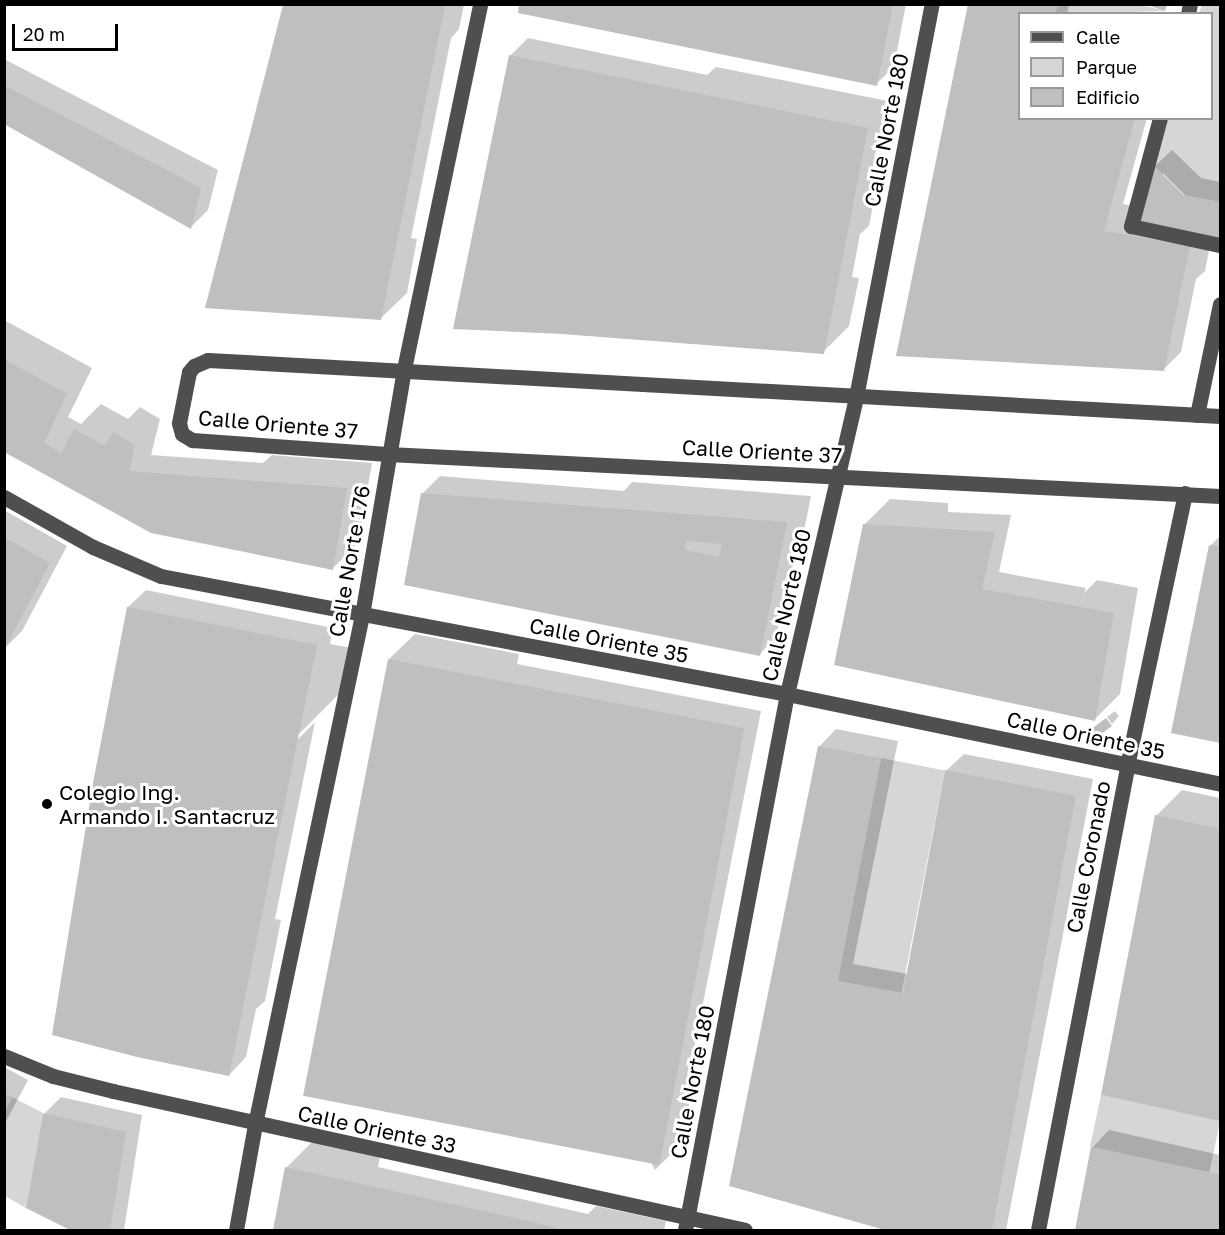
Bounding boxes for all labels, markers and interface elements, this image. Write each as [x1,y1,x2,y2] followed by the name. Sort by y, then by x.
[15,12,122,50] scale bar
[1018,12,1213,120] legend
[23,23,65,45] text: 20 m
[1076,26,1120,48] text: Calle
[859,51,913,209] street label: Calle Norte 180
[1076,56,1137,78] text: Parque
[1076,86,1140,108] text: Edificio
[197,404,359,444] street label: Calle Oriente 37
[681,434,843,468] street label: Calle Oriente 37
[323,483,375,639] street label: Calle Norte 176
[756,526,816,684] street label: Calle Norte 180
[527,612,691,668] street label: Calle Oriente 35
[1004,706,1168,764] street label: Calle Oriente 35
[59,779,275,829] place label: Colegio Ing. Armando I. Santacruz
[1061,779,1115,935] street label: Calle Coronado
[40,797,54,811] marker: Colegio Ing. Armando I. Santacruz
[665,1003,719,1161] street label: Calle Norte 180
[295,1100,459,1158] street label: Calle Oriente 33

